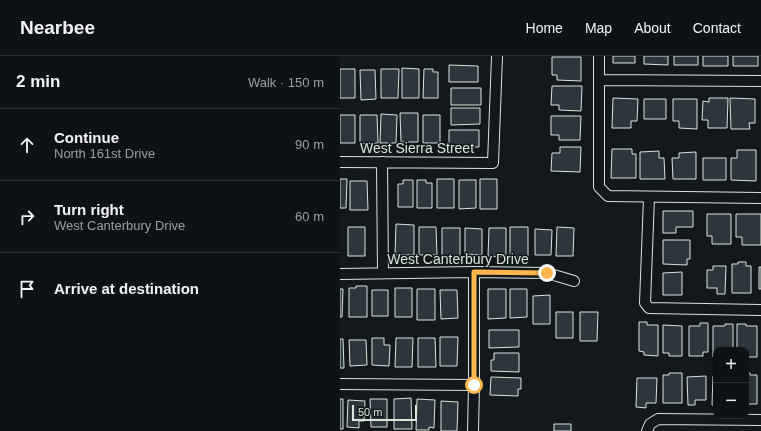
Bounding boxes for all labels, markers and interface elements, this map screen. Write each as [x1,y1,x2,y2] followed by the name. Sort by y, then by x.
[20,17,95,38] text: Nearbee
[526,20,563,36] text: Home
[585,20,612,36] text: Map
[634,20,671,36] text: About
[693,20,741,36] text: Contact
[16,72,60,91] text: 2 min
[248,75,324,90] text: Walk · 150 m
[54,129,119,146] text: Continue
[16,134,38,156] icon: ahead
[295,137,324,152] text: 90 m
[360,140,474,156] street label: West Sierra Street
[54,146,155,161] text: North 161st Drive
[54,201,124,218] text: Turn right
[16,206,38,228] icon: right
[295,209,324,224] text: 60 m
[54,218,185,233] text: West Canterbury Drive
[387,251,529,267] street label: West Canterbury Drive
[538,264,556,282] route end
[16,278,38,300] icon: arrive
[54,280,199,297] text: Arrive at destination
[713,347,749,419] map controls
[713,347,749,383] button: +
[465,376,483,394] route start
[713,383,749,419] button: −
[352,403,417,422] scale bar
[358,406,382,418] text: 50 m

